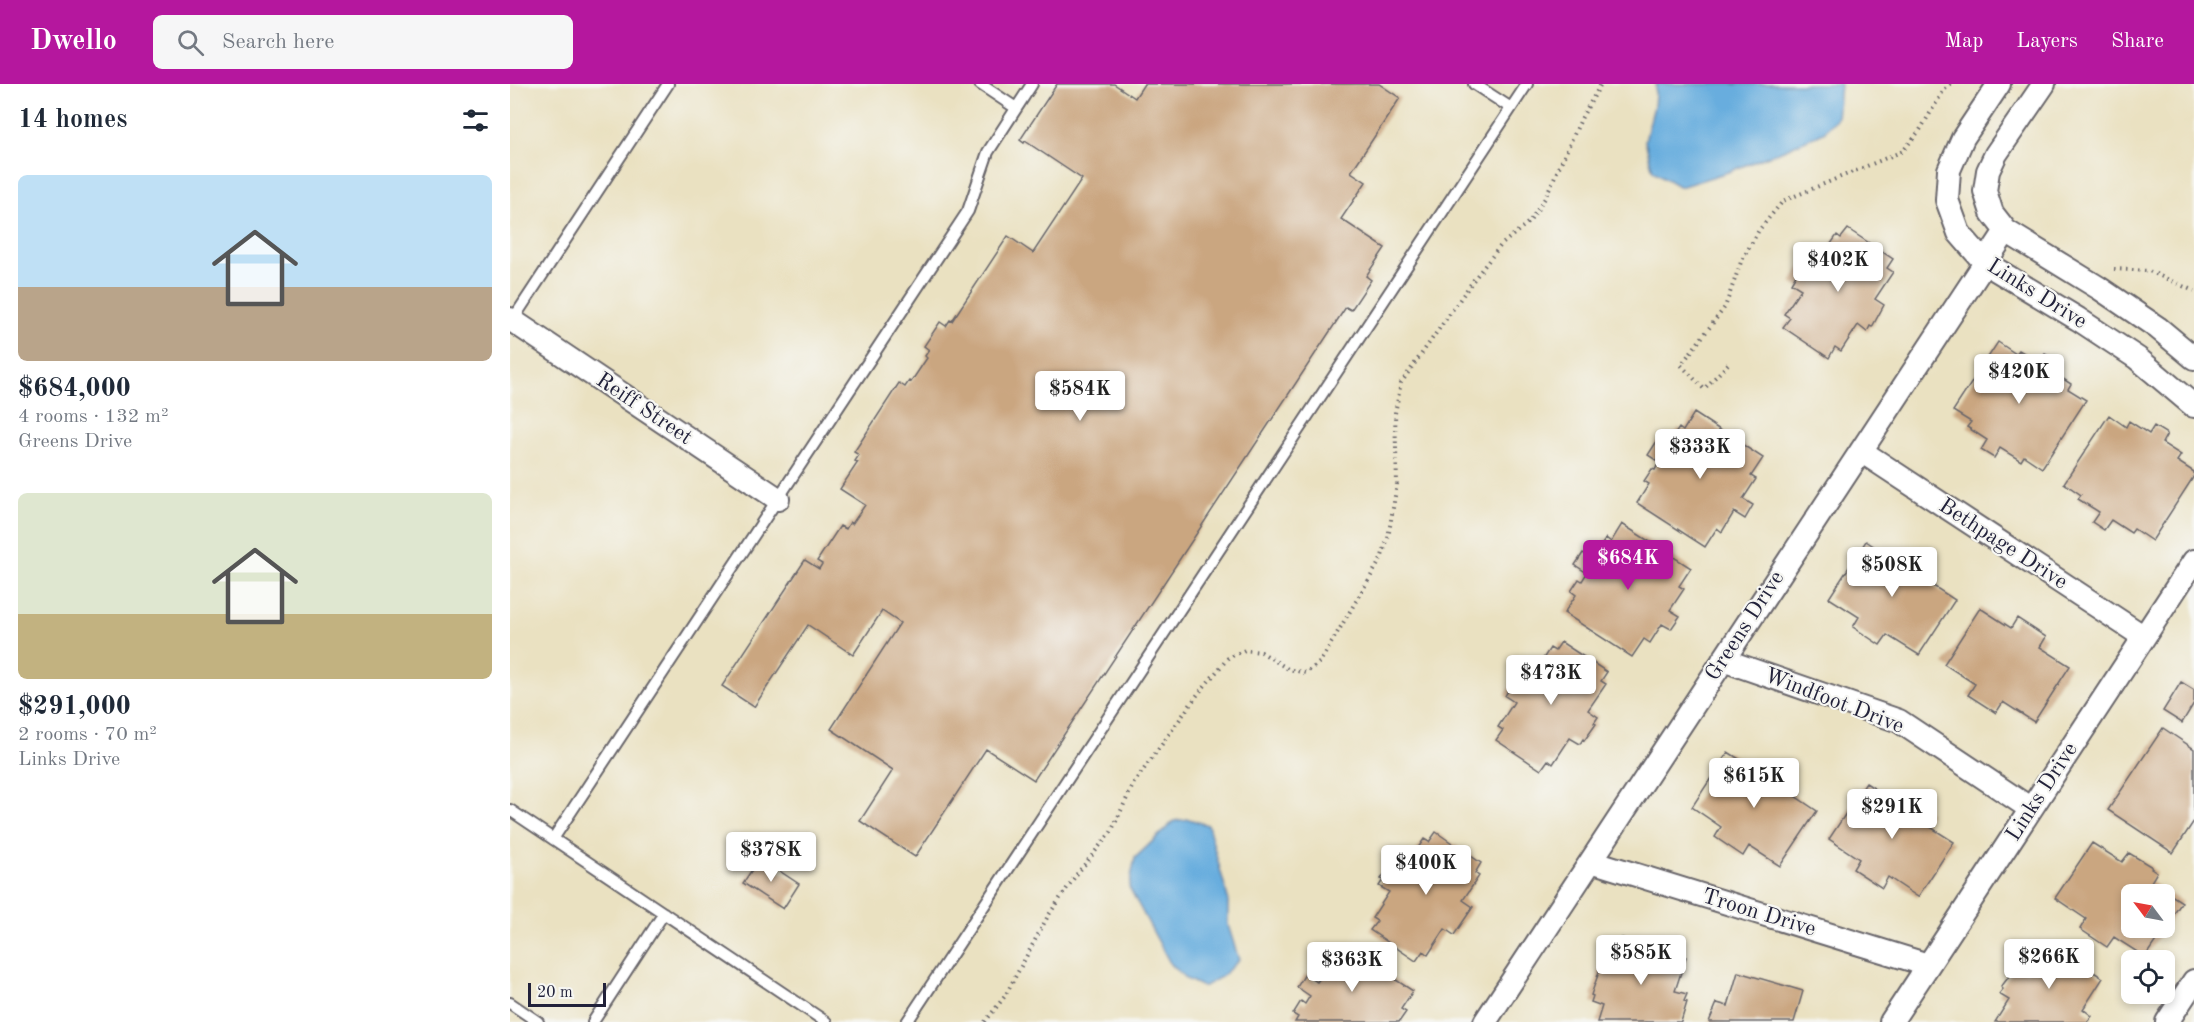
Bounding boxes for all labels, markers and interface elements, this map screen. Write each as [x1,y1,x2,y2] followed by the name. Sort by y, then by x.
[153,15,573,69] search box
[174,26,207,59] icon: search
[30,28,117,56] text: Dwello
[222,31,334,53] text: Search here
[1944,31,1983,52] text: Map
[2016,31,2078,52] text: Layers
[2111,31,2164,52] text: Share
[459,104,492,137] icon: filters
[18,107,127,133] text: 14 homes
[201,214,309,322] icon: home
[1796,242,1880,293] pin: $402K
[1807,251,1869,271] text: $402K
[1983,255,2091,333] street label: Links Drive
[1977,354,2061,405] pin: $420K
[1988,363,2050,383] text: $420K
[592,369,696,449] street label: Reiff Street
[1038,371,1122,422] pin: $584K
[18,376,131,402] text: $684,000
[1049,380,1111,400] text: $584K
[18,407,168,427] text: 4 rooms · 132 m²
[1658,429,1742,480] pin: $333K
[18,432,132,452] text: Greens Drive
[1669,438,1731,458] text: $333K
[1935,494,2071,594] street label: Bethpage Drive
[201,532,309,640] icon: home
[1586,540,1670,591] pin: $684K
[1850,547,1934,598] pin: $508K
[1597,549,1659,569] text: $684K
[1861,556,1923,576] text: $508K
[1702,567,1788,685] street label: Greens Drive
[1509,655,1593,706] pin: $473K
[1520,664,1582,684] text: $473K
[1761,664,1907,738] street label: Windfoot Drive
[18,694,131,720] text: $291,000
[18,725,157,745] text: 2 rooms · 70 m²
[2002,739,2082,845] street label: Links Drive
[18,750,120,770] text: Links Drive
[1712,758,1796,809] pin: $615K
[1723,767,1785,787] text: $615K
[1850,789,1934,840] pin: $291K
[1861,798,1923,818] text: $291K
[729,832,813,883] pin: $378K
[740,841,802,861] text: $378K
[1384,845,1468,896] pin: $400K
[1395,854,1457,874] text: $400K
[2121,884,2175,938] north arrow
[2121,884,2175,1004] map controls
[1700,885,1818,941] street label: Troon Drive
[1599,935,1683,986] pin: $585K
[2007,939,2091,990] pin: $266K
[1310,942,1394,993] pin: $363K
[1610,944,1672,964] text: $585K
[2018,948,2080,968] text: $266K
[2121,950,2175,1004] button: locate
[1321,951,1383,971] text: $363K
[528,980,606,1008] scale bar
[537,985,573,1001] text: 20 m

